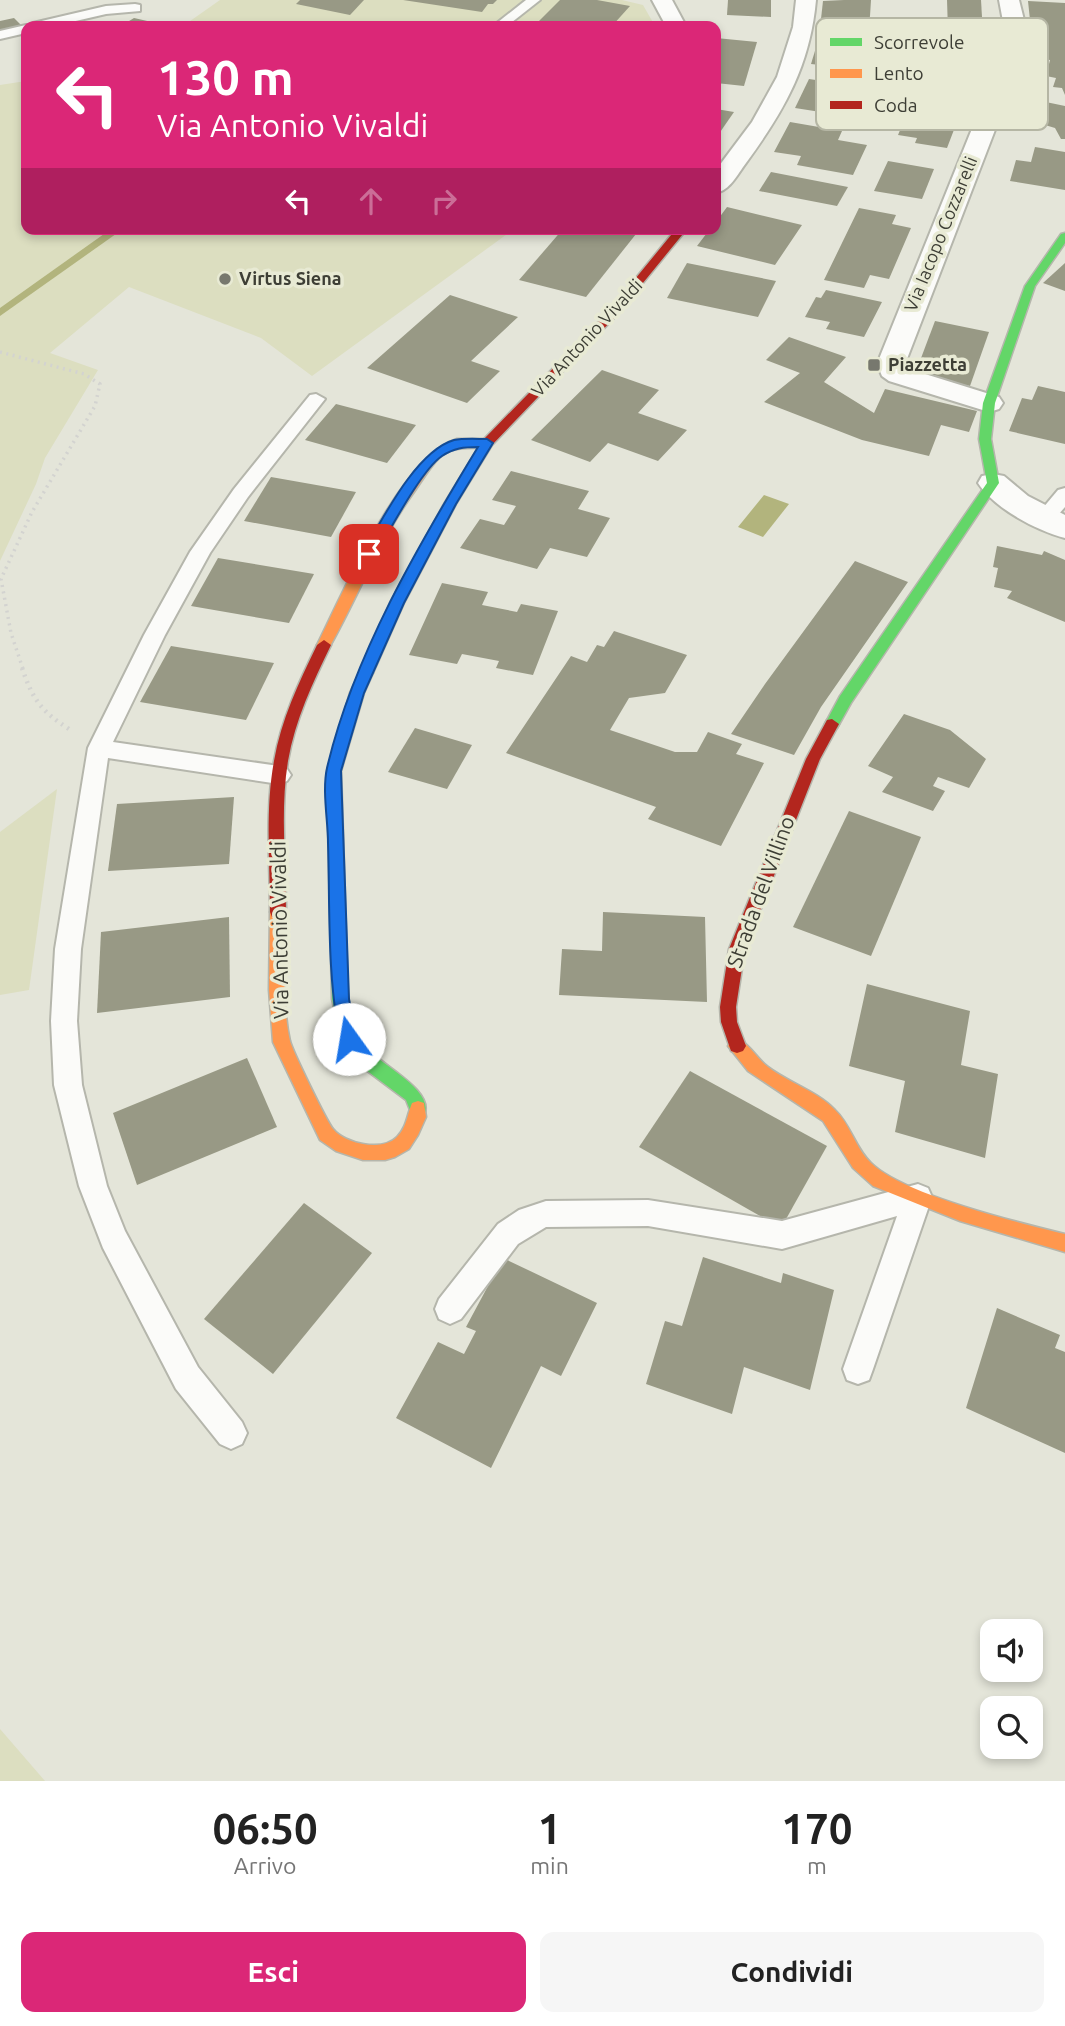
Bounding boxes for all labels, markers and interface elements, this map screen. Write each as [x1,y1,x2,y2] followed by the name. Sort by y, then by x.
[816,18,1048,130] legend
[874,31,965,53] text: Scorrevole
[42,49,133,140] icon: left
[157,49,294,104] text: 130 m
[874,62,924,84] text: Lento
[874,94,918,116] text: Coda
[157,107,428,143] text: Via Antonio Vivaldi
[900,153,980,314] street label: Via Iacopo Cozzarelli
[279,182,317,220] icon: left
[352,182,390,220] icon: ahead
[425,182,463,220] icon: right
[239,268,342,288] place label: Virtus Siena
[217,271,233,287] marker: Virtus Siena
[527,275,646,400] street label: Via Antonio Vivaldi
[888,354,967,374] place label: Piazzetta
[866,357,882,373] marker: Piazzetta
[339,524,399,584] pin
[350,535,388,573] icon: arrive
[721,813,799,971] street label: Strada del Villino
[265,841,293,1019] street label: Via Antonio Vivaldi
[312,1002,386,1076] position arrow
[980,1619,1043,1759] map controls
[980,1619,1043,1682] button: sound
[980,1696,1043,1759] button: search
[213,1805,318,1852] text: 06:50
[538,1805,561,1852] text: 1
[781,1805,852,1852] text: 170
[234,1853,296,1878] text: Arrivo
[530,1853,569,1878] text: min
[807,1853,827,1878] text: m
[21,1932,526,2012] button: Esci
[540,1932,1044,2012] button: Condividi

